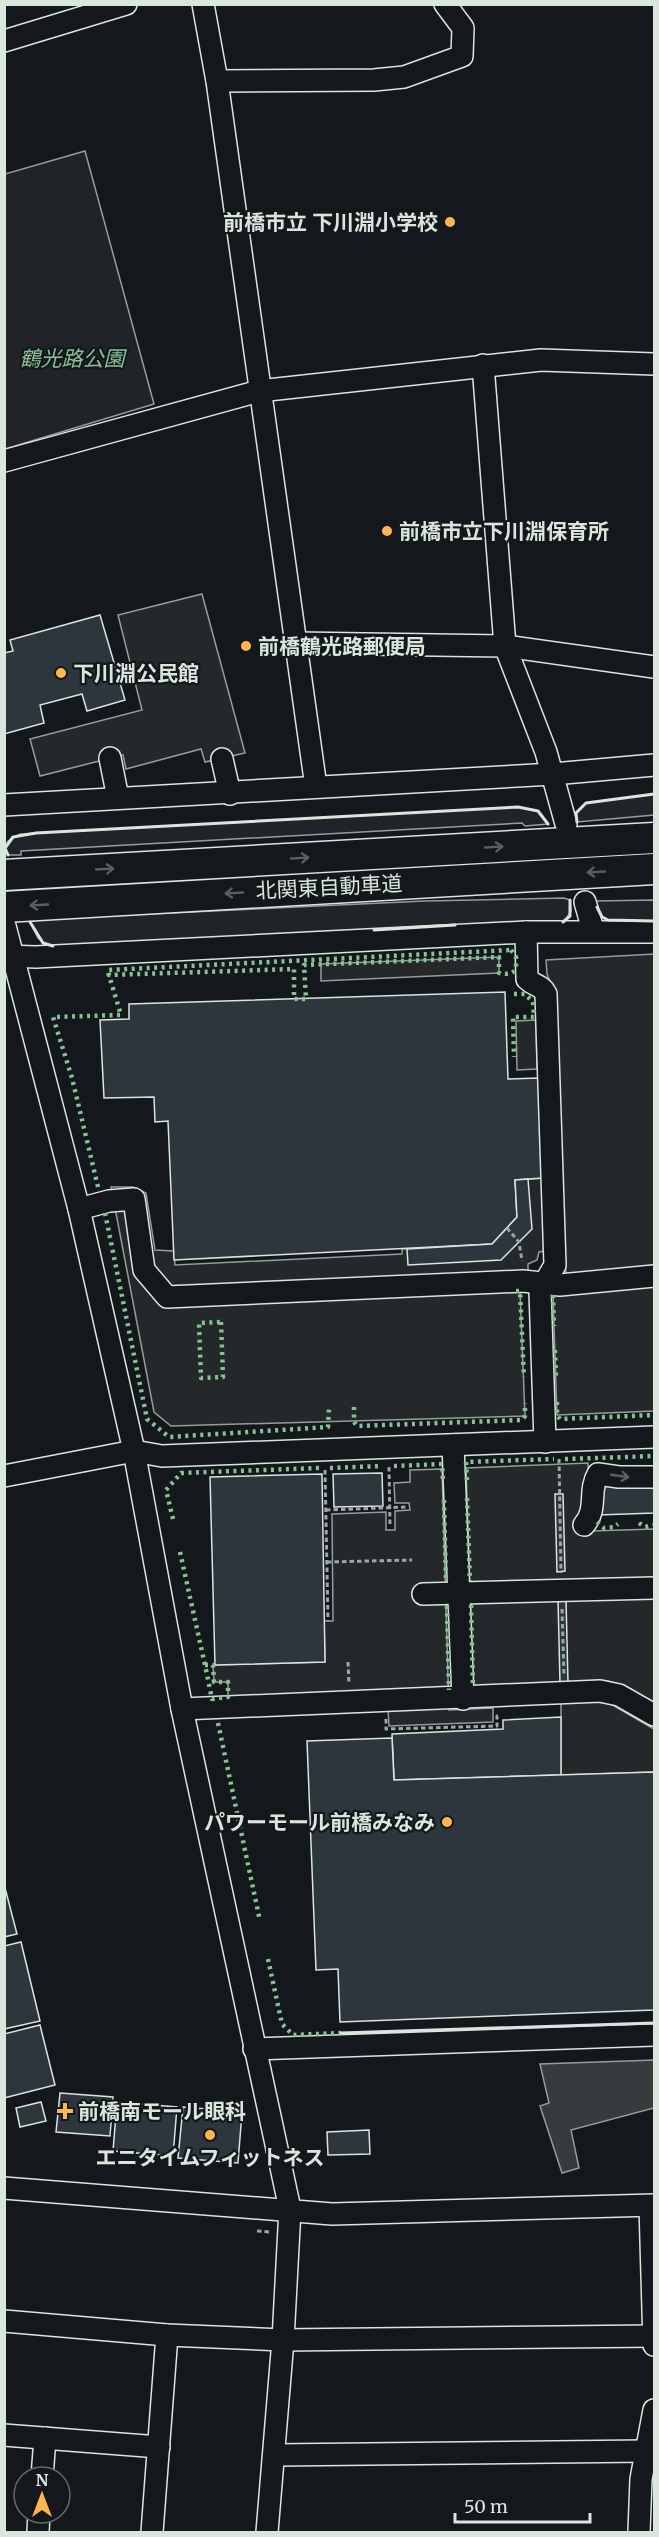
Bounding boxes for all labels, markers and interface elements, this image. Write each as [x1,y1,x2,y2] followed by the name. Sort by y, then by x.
[223,209,438,236] place label: 前橋市立 下川淵小学校
[443,215,457,229] marker: 前橋市立 下川淵小学校
[20,345,127,372] park label: 鶴光路公園
[399,518,609,545] place label: 前橋市立下川淵保育所
[380,524,394,538] marker: 前橋市立下川淵保育所
[258,633,426,660] place label: 前橋鶴光路郵便局
[239,639,253,653] marker: 前橋鶴光路郵便局
[73,660,199,687] place label: 下川淵公民館
[54,666,68,680] marker: 下川淵公民館
[484,841,504,852] one-way arrow
[289,852,309,863] one-way arrow
[94,864,114,875] one-way arrow
[587,866,607,877] one-way arrow
[255,870,403,904] street label: 北関東自動車道
[224,888,244,899] one-way arrow
[30,899,50,910] one-way arrow
[609,1470,629,1481] one-way arrow
[204,1809,435,1836] place label: パワーモール前橋みなみ
[440,1815,454,1829] marker: パワーモール前橋みなみ
[78,2098,246,2125] place label: 前橋南モール眼科
[56,2102,74,2120] marker: 前橋南モール眼科
[203,2128,217,2142] marker: エニタイムフィットネス
[96,2144,324,2171] place label: エニタイムフィットネス
[12,2465,72,2525] north arrow
[36,2470,49,2490] text: N
[455,2486,590,2524] scale bar
[464,2495,508,2518] text: 50 m

